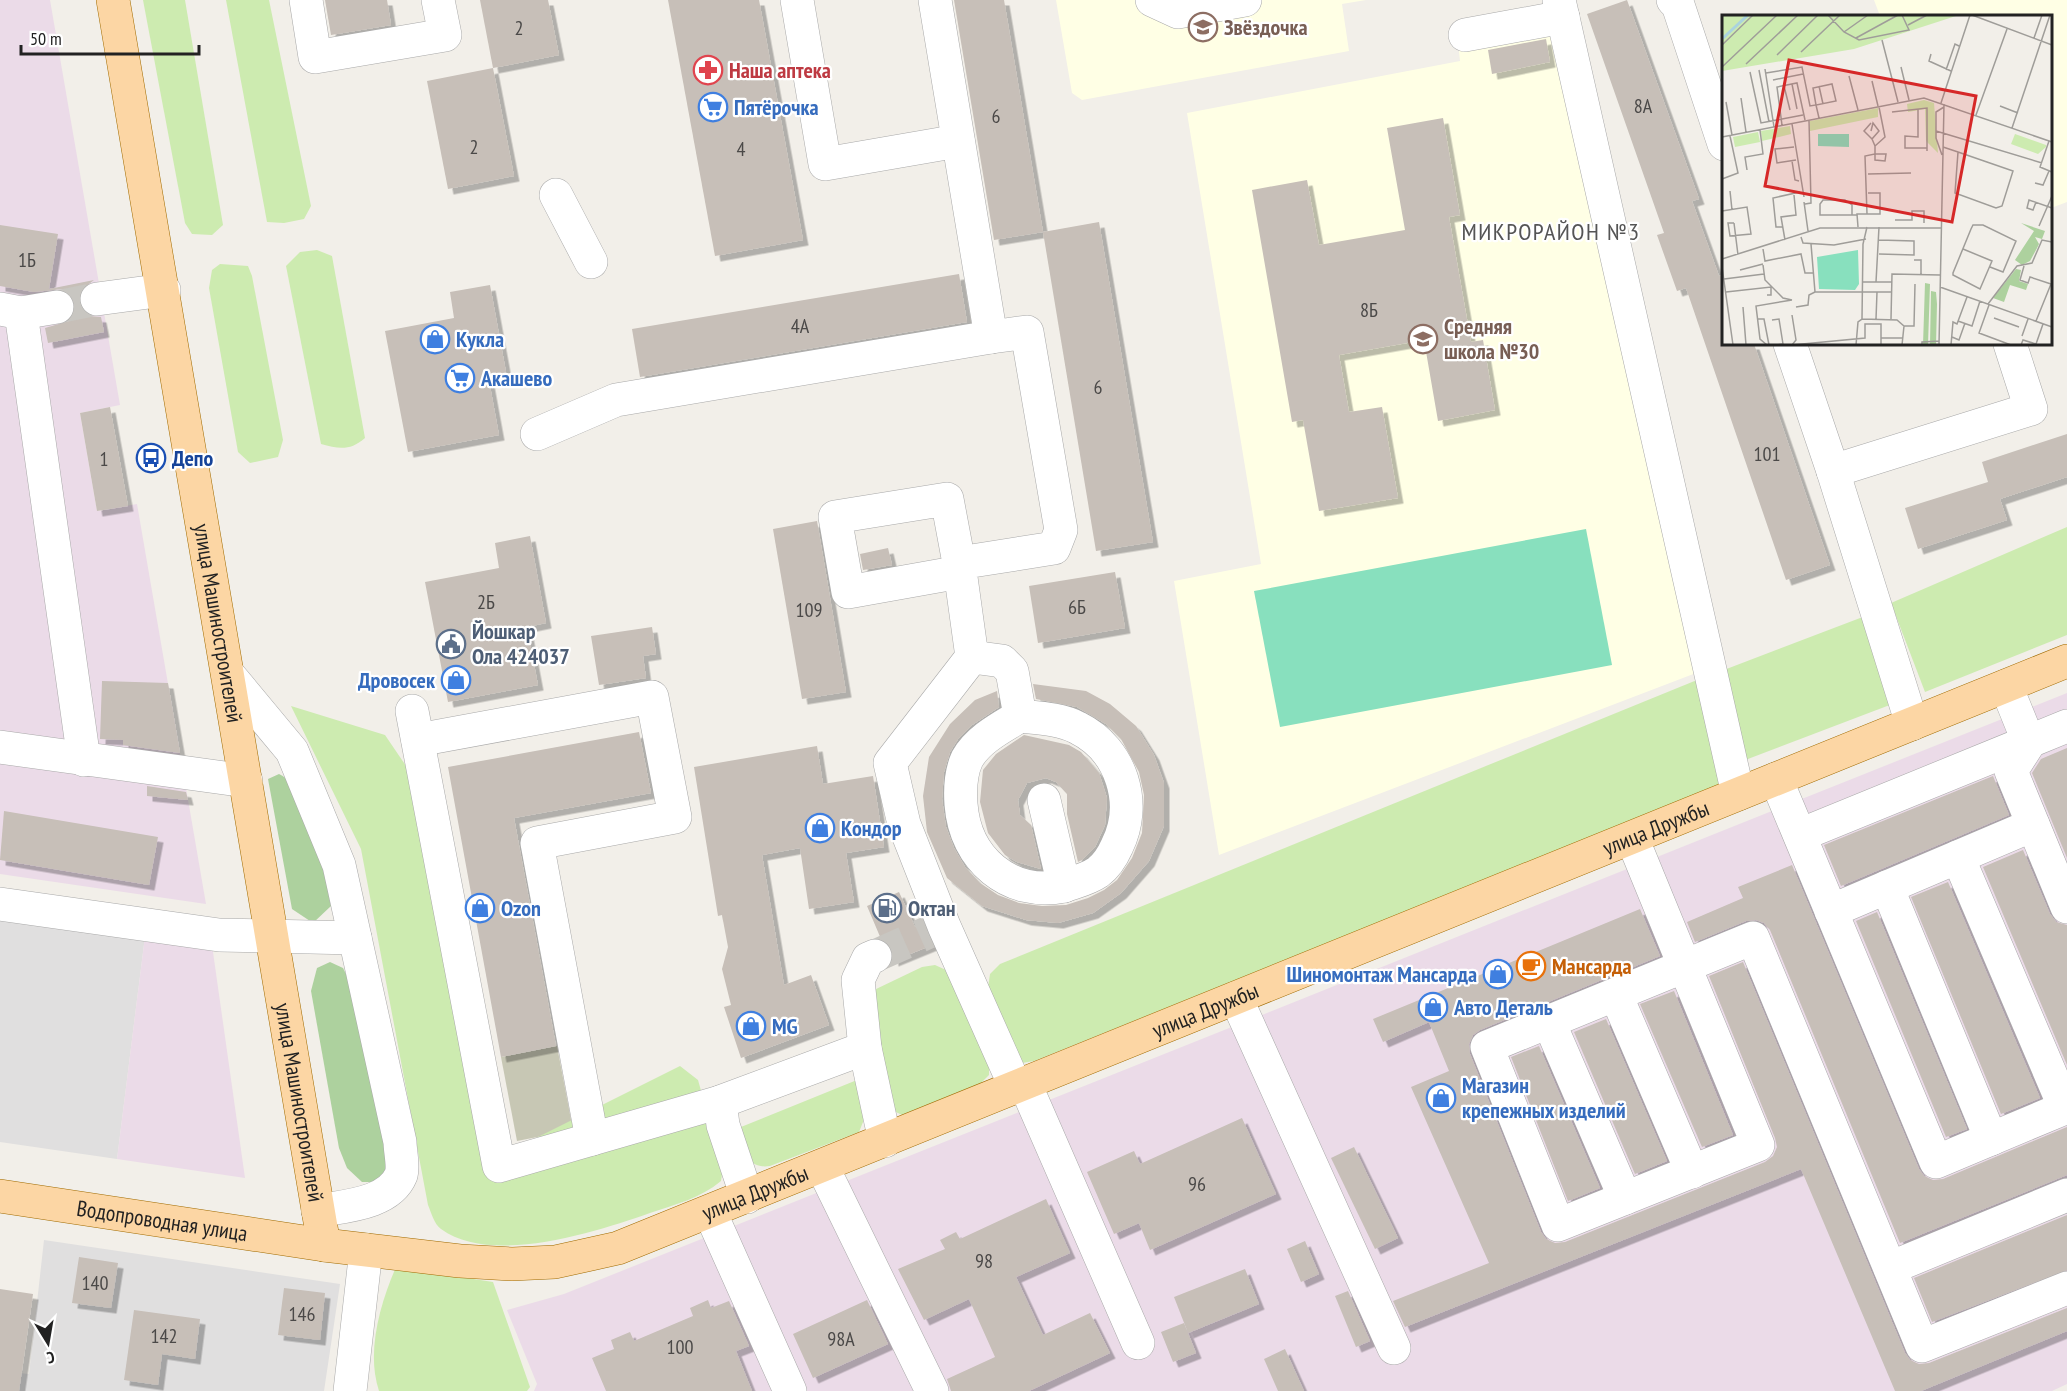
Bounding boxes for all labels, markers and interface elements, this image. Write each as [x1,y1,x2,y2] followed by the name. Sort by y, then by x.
[1187,11,1219,43] school or university icon: Звёздочка
[1224,13,1308,41] place label: Звёздочка
[515,15,524,41] house number: 2
[1722,15,2052,345] inset map
[21,18,200,56] scale bar
[30,27,62,50] text: 50 m
[692,54,724,86] pharmacy icon: Наша аптека
[729,56,831,84] place label: Наша аптека
[697,91,729,123] supermarket icon: Пятёрочка
[734,93,819,121] place label: Пятёрочка
[1634,93,1653,119] house number: 8А
[992,103,1001,129] house number: 6
[470,134,479,160] house number: 2
[737,136,746,162] house number: 4
[1461,216,1641,247] district label: МИКРОРАЙОН №3
[18,247,36,273] house number: 1Б
[1360,297,1378,323] house number: 8Б
[1444,312,1539,365] place label: Средняя школа №30
[791,313,810,339] house number: 4А
[419,323,451,355] shop icon: Кукла
[1407,323,1439,355] school or university icon: Средняя школа №30
[456,325,504,353] place label: Кукла
[444,362,476,394] supermarket icon: Акашево
[480,364,553,392] place label: Акашево
[1094,374,1103,400] house number: 6
[1754,441,1781,467] house number: 101
[135,442,167,474] bus stop icon: Депо
[172,444,213,472] place label: Депо
[100,446,109,472] house number: 1
[188,522,249,725] street label: улица Машиностроителей
[477,589,495,615] house number: 2Б
[1068,594,1086,620] house number: 6Б
[796,597,823,623] house number: 109
[472,617,570,670] place label: Йошкар Ола 424037
[435,628,467,660] public building icon: Йошкар Ола 424037
[440,664,472,696] shop icon: Дровосек
[358,666,436,694] place label: Дровосек
[1599,794,1713,862] street label: улица Дружбы
[804,812,836,844] shop icon: Кондор
[841,814,902,842] place label: Кондор
[464,892,496,924] shop icon: Ozon
[871,892,903,924] fuel station icon: Октан
[501,894,541,922] place label: Ozon
[908,894,956,922] place label: Октан
[1515,950,1547,982] cafe icon: Мансарда
[1552,952,1632,980] place label: Мансарда
[1482,958,1514,990] shop icon: Шиномонтаж Мансарда
[1287,960,1477,988] place label: Шиномонтаж Мансарда
[1148,976,1263,1044] street label: улица Дружбы
[1417,991,1449,1023] shop icon: Авто Деталь
[1453,993,1553,1021] place label: Авто Деталь
[269,1001,330,1204] street label: улица Машиностроителей
[735,1010,767,1042] shop icon: MG
[772,1012,798,1040] place label: MG
[1462,1071,1626,1124] place label: Магазин крепежных изделий
[1425,1082,1457,1114] shop icon: Магазин крепежных изделий
[698,1159,812,1227] street label: улица Дружбы
[1188,1171,1206,1197] house number: 96
[75,1194,249,1247] street label: Водопроводная улица
[975,1248,993,1274] house number: 98
[82,1270,109,1296] house number: 140
[289,1301,316,1327] house number: 146
[18,1313,78,1373] north arrow
[151,1323,178,1349] house number: 142
[827,1326,855,1352] house number: 98А
[667,1334,694,1360] house number: 100
[45,1347,56,1368] text: С

